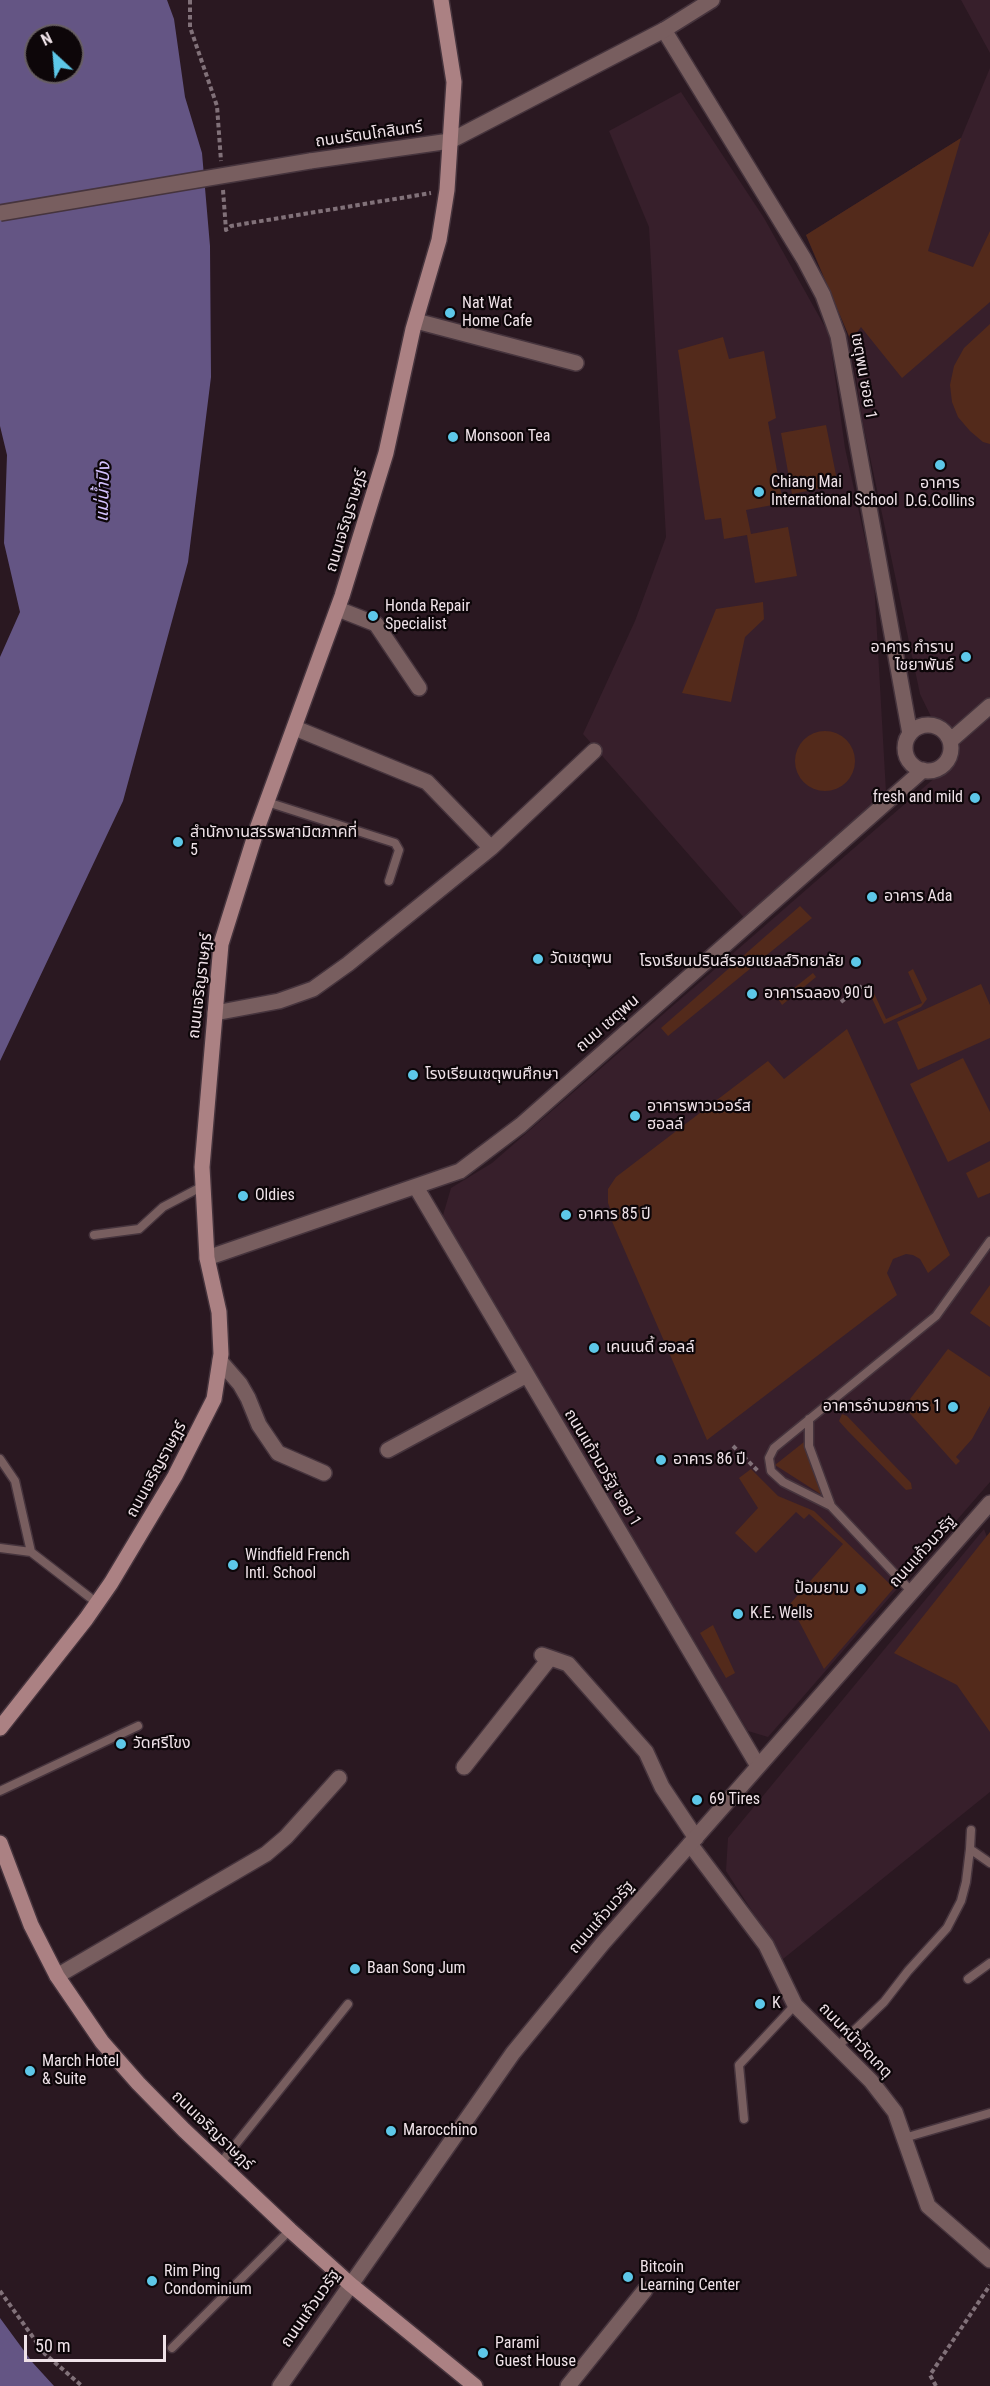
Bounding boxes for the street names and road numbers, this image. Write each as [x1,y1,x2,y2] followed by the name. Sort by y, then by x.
[314,118,424,152] street label: ถนนรัตนโกสินทร์
[846,331,880,421] street label: เชตุพน ซอย 1
[322,467,372,575] street label: ถนนเจริญราษฎร์
[185,932,217,1040] street label: ถนนเจริญราษฎร์
[573,991,643,1057] street label: ถนน เชตุพน
[560,1406,644,1530] street label: ถนนแก้วนวรัฐ ซอย 1
[123,1419,191,1521] street label: ถนนเจริญราษฎร์
[886,1512,960,1592] street label: ถนนแก้วนวรัฐ
[565,1878,639,1958] street label: ถนนแก้วนวรัฐ
[814,1999,896,2083] street label: ถนนหน้าวัดเกตุ
[167,2087,257,2175] street label: ถนนเจริญราษฎร์
[277,2267,345,2351] street label: ถนนแก้วนวรัฐ

